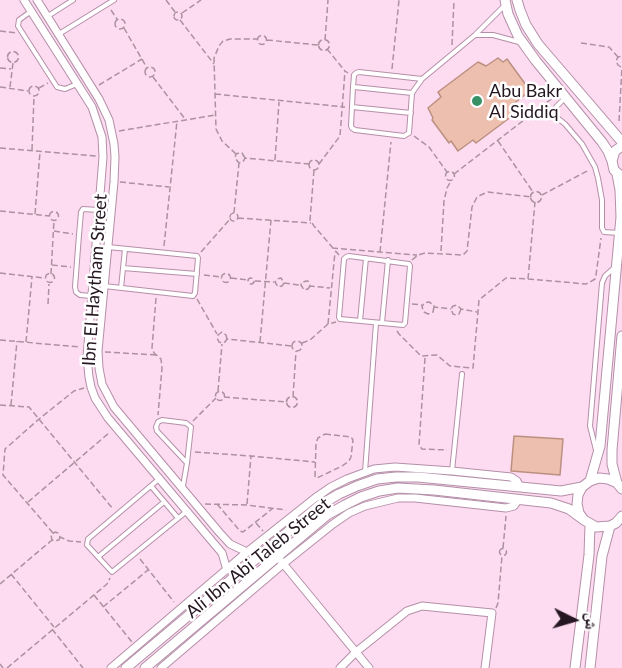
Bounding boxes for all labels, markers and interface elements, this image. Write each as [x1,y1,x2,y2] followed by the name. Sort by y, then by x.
[489,80,562,122] place label: Abu Bakr Al Siddiq
[470,94,484,108] marker: Abu Bakr Al Siddiq
[78,193,112,367] street label: Ibn El Haytham Street
[181,493,335,623] street label: Ali Ibn Abi Taleb Street
[544,590,604,650] north arrow
[582,612,603,631] text: ش

